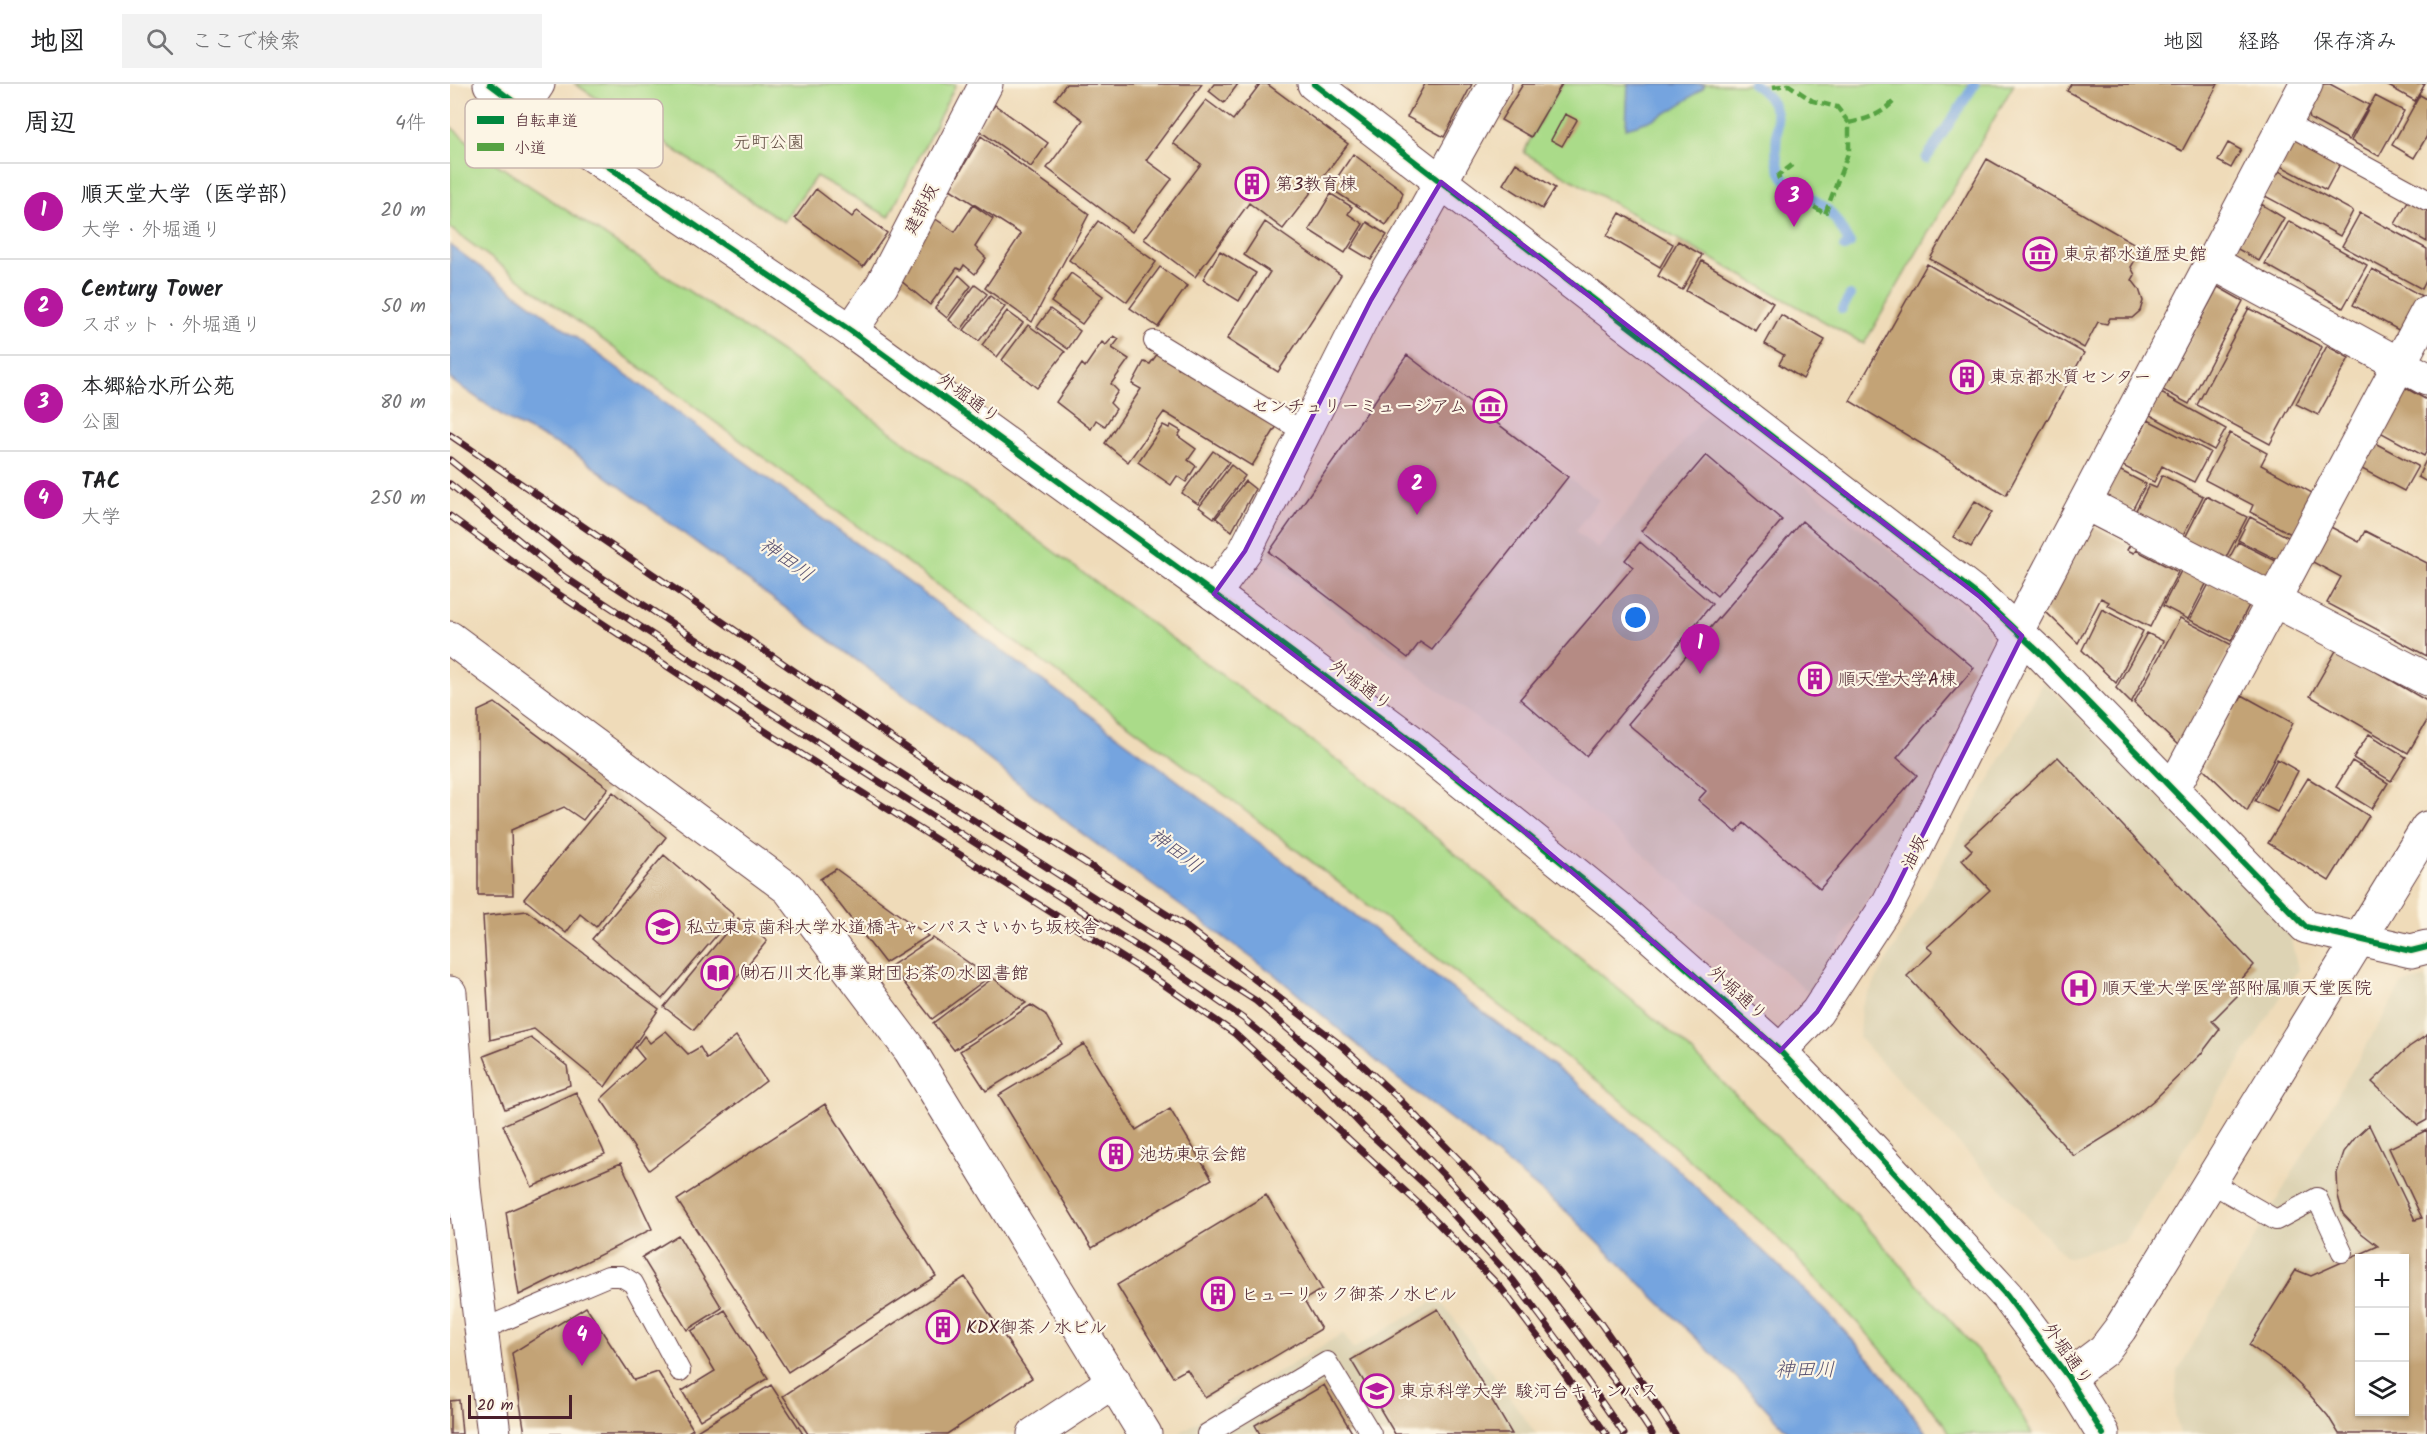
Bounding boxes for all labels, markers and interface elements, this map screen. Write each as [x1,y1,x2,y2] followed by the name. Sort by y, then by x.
[122,14,542,68] search box
[30,20,86,65] text: 地図
[143,25,176,58] icon: search
[191,25,301,60] text: ここで検索
[2163,26,2205,59] text: 地図
[2238,26,2280,59] text: 経路
[2313,26,2397,59] text: 保存済み
[465,99,663,168] legend
[24,103,76,145] text: 周辺
[395,108,426,140] text: 4件
[514,109,578,134] text: 自転車道
[733,129,805,158] park label: 元町公園
[514,136,546,161] text: 小道
[1234,166,1270,202] building icon: 第3教育棟
[1275,171,1357,200] place label: 第3教育棟
[81,178,301,213] text: 順天堂大学（医学部）
[1774,178,1814,227] pin: 3
[897,179,948,240] street label: 建部坂
[40,195,47,227] text: 1
[380,195,426,227] text: 20 m
[81,215,222,247] text: 大学 · 外堀通り
[2022,236,2058,272] museum icon: 東京都水道歴史館
[2063,241,2207,270] place label: 東京都水道歴史館
[81,273,222,308] text: Century Tower
[38,291,49,323] text: 2
[381,291,426,323] text: 50 m
[81,310,262,342] text: スポット · 外堀通り
[1949,359,1985,395] building icon: 東京都水質センター
[1990,364,2151,393] place label: 東京都水質センター
[930,366,1006,432] street label: 外堀通り
[81,370,235,405] text: 本郷給水所公苑
[38,387,49,419] text: 3
[380,387,426,419] text: 80 m
[1472,388,1508,424] museum icon: センチュリーミュージアム
[1251,393,1467,422] place label: センチュリーミュージアム
[81,407,121,439] text: 公園
[81,465,120,500] text: TAC
[1398,466,1436,515] pin: 2
[38,483,49,515] text: 4
[370,483,426,515] text: 250 m
[81,502,121,534] text: 大学
[752,530,819,591] water label: 神田川
[1621,603,1650,632] your location
[1680,624,1720,674] pin: 1
[1323,653,1398,719] street label: 外堀通り
[1797,661,1833,697] building icon: 順天堂大学A棟
[1838,666,1957,695] place label: 順天堂大学A棟
[1141,821,1208,882] water label: 神田川
[1894,830,1936,875] street label: 油坂
[645,909,681,945] school or university icon: 私立東京歯科大学水道橋キャンパスさいかち坂校舎
[686,914,1099,943] place label: 私立東京歯科大学水道橋キャンパスさいかち坂校舎
[700,955,736,991] library icon: ㈶石川文化事業財団お茶の水図書館
[1701,959,1773,1029] street label: 外堀通り
[741,960,1029,989] place label: ㈶石川文化事業財団お茶の水図書館
[2061,970,2097,1006] hospital icon: 順天堂大学医学部附属順天堂医院
[2102,975,2372,1004] place label: 順天堂大学医学部附属順天堂医院
[1098,1136,1134,1172] building icon: 池坊東京会館
[1139,1141,1247,1170] place label: 池坊東京会館
[2355,1254,2409,1416] map controls
[2355,1254,2409,1308] button: +
[1200,1276,1236,1312] building icon: ヒューリック御茶ノ水ビル
[1241,1281,1457,1310] place label: ヒューリック御茶ノ水ビル
[2355,1308,2409,1362] button: −
[925,1309,961,1345] building icon: KDX御茶ノ水ビル
[966,1314,1107,1343] place label: KDX御茶ノ水ビル
[562,1316,602,1366] pin: 4
[2034,1317,2099,1393] street label: 外堀通り
[1775,1355,1835,1387] water label: 神田川
[2355,1362,2409,1416] button: layers
[1359,1373,1395,1409] school or university icon: 東京科学大学 駿河台キャンパス
[1400,1378,1659,1407] place label: 東京科学大学 駿河台キャンパス
[468,1392,572,1420] scale bar
[477,1393,513,1418] text: 20 m

